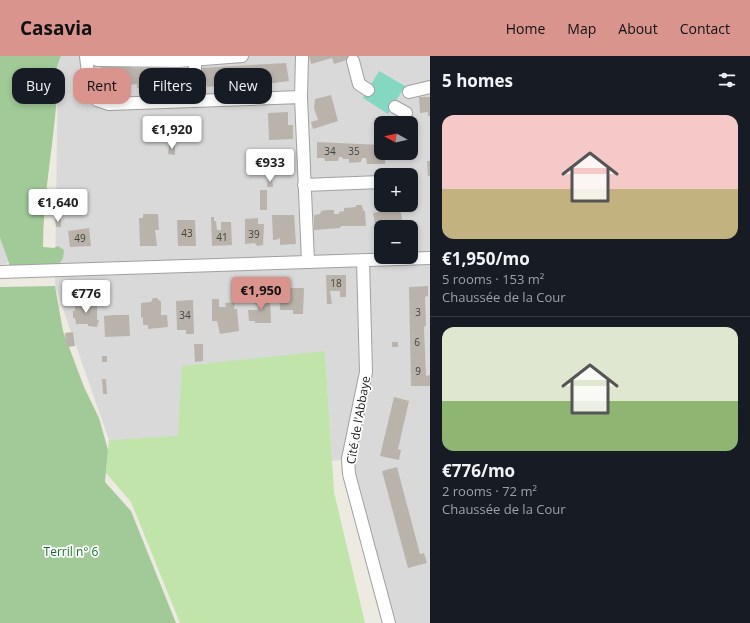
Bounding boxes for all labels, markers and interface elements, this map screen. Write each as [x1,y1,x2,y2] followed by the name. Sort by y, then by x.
[20,15,93,41] text: Casavia
[506,19,545,38] text: Home
[567,19,596,38] text: Map
[618,19,658,38] text: About
[680,19,730,38] text: Contact
[12,68,65,104] chip: Buy
[73,68,131,104] chip: Rent
[139,68,206,104] chip: Filters
[214,68,272,104] chip: New
[442,69,513,92] text: 5 homes
[716,69,738,91] icon: filters
[139,116,205,150] pin: €1,920
[374,116,418,160] north arrow
[374,116,418,264] map controls
[152,120,192,138] text: €1,920
[554,141,626,213] icon: home
[324,144,336,158] house number: 34
[348,144,360,158] house number: 35
[246,149,294,183] pin: €933
[255,153,285,171] text: €933
[374,168,418,212] button: +
[25,189,91,223] pin: €1,640
[38,193,78,211] text: €1,640
[374,220,418,264] button: −
[181,226,193,240] house number: 43
[248,227,260,241] house number: 39
[216,230,228,244] house number: 41
[74,231,86,245] house number: 49
[442,247,530,270] text: €1,950/mo
[442,270,544,288] text: 5 rooms · 153 m²
[330,276,342,290] house number: 18
[228,277,294,311] pin: €1,950
[62,280,110,314] pin: €776
[241,281,281,299] text: €1,950
[71,284,101,302] text: €776
[442,288,566,306] text: Chaussée de la Cour
[415,305,421,319] house number: 3
[179,308,191,322] house number: 34
[414,335,420,349] house number: 6
[554,353,626,425] icon: home
[415,364,421,378] house number: 9
[342,374,374,465] street label: Cité de l'Abbaye
[442,459,515,482] text: €776/mo
[442,482,537,500] text: 2 rooms · 72 m²
[442,500,566,518] text: Chaussée de la Cour
[44,543,99,560] park label: Terril n° 6

